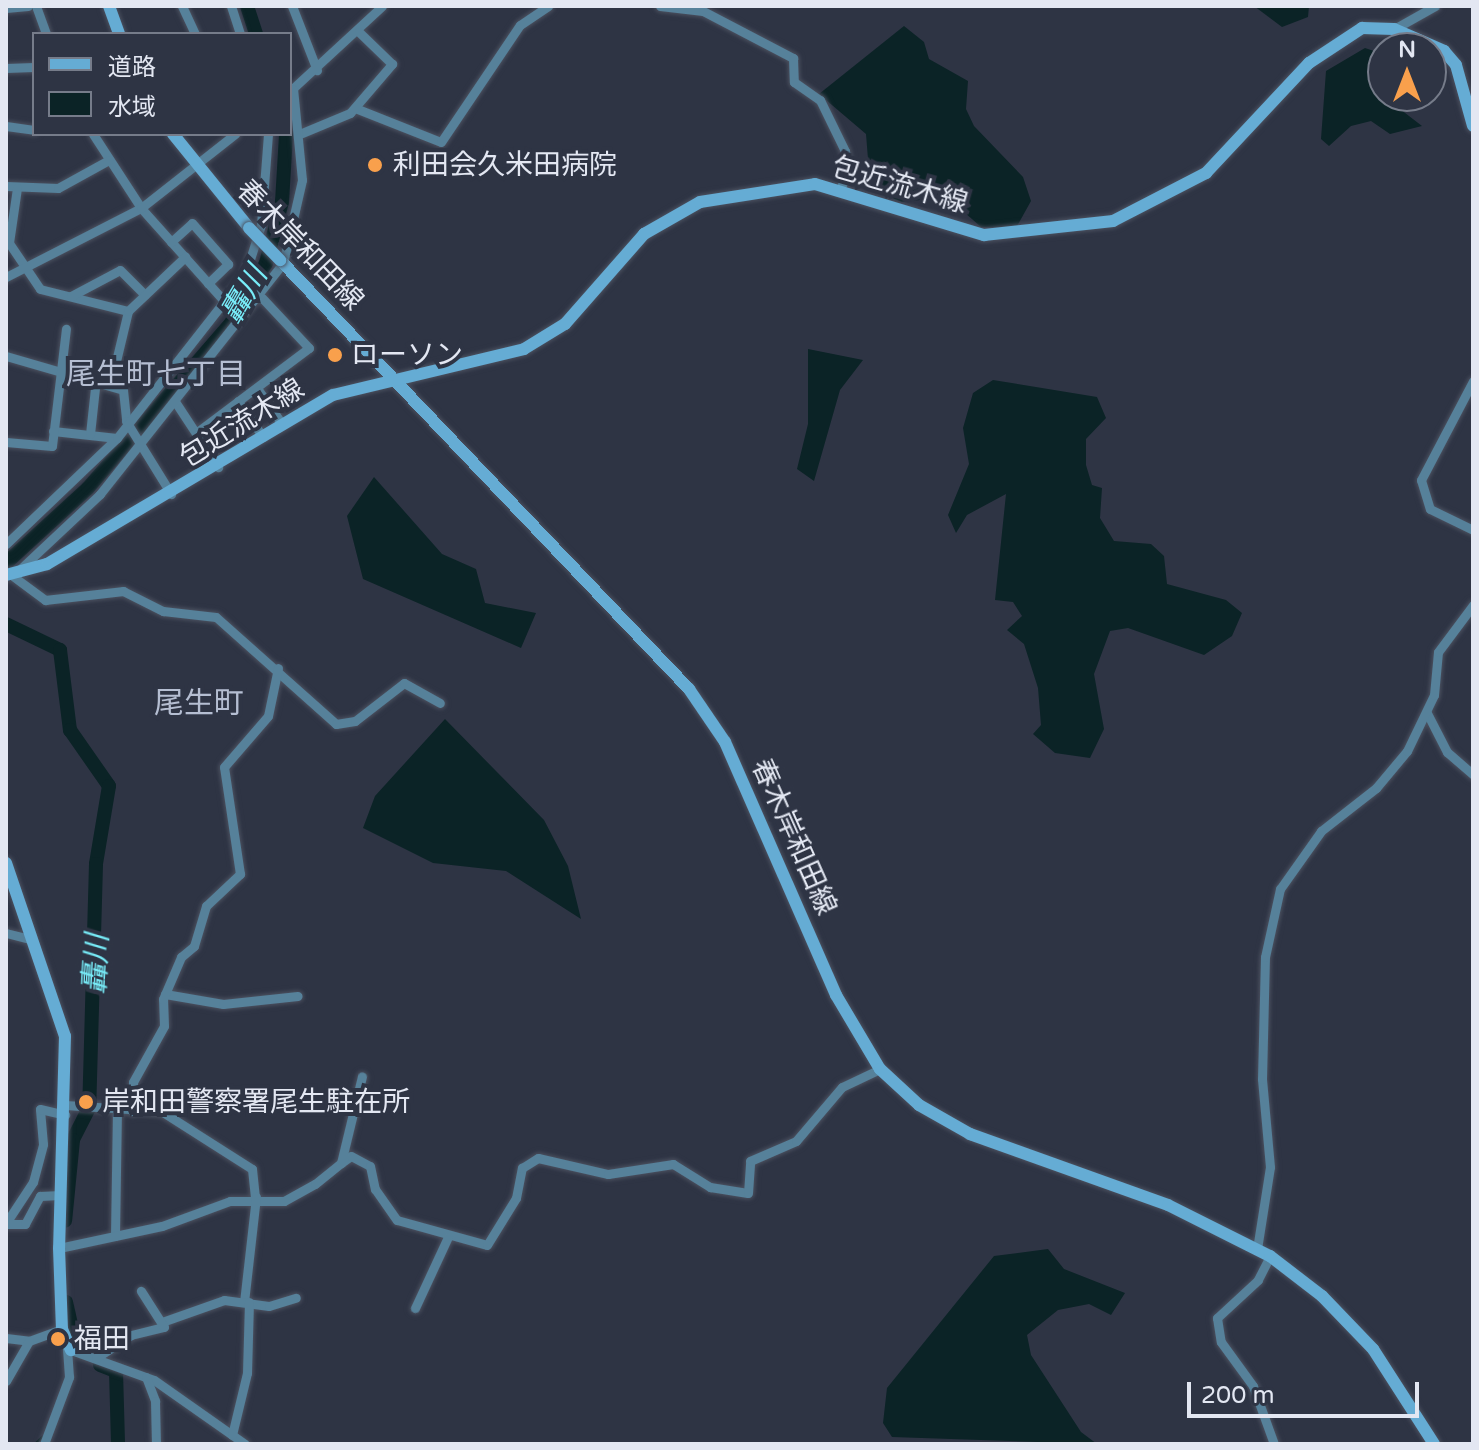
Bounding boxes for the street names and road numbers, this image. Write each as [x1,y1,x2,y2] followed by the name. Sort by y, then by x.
[828,150,972,220] street label: 包近流木線
[230,173,370,317] street label: 春木岸和田線
[174,372,310,474] street label: 包近流木線
[744,753,844,921] street label: 春木岸和田線

